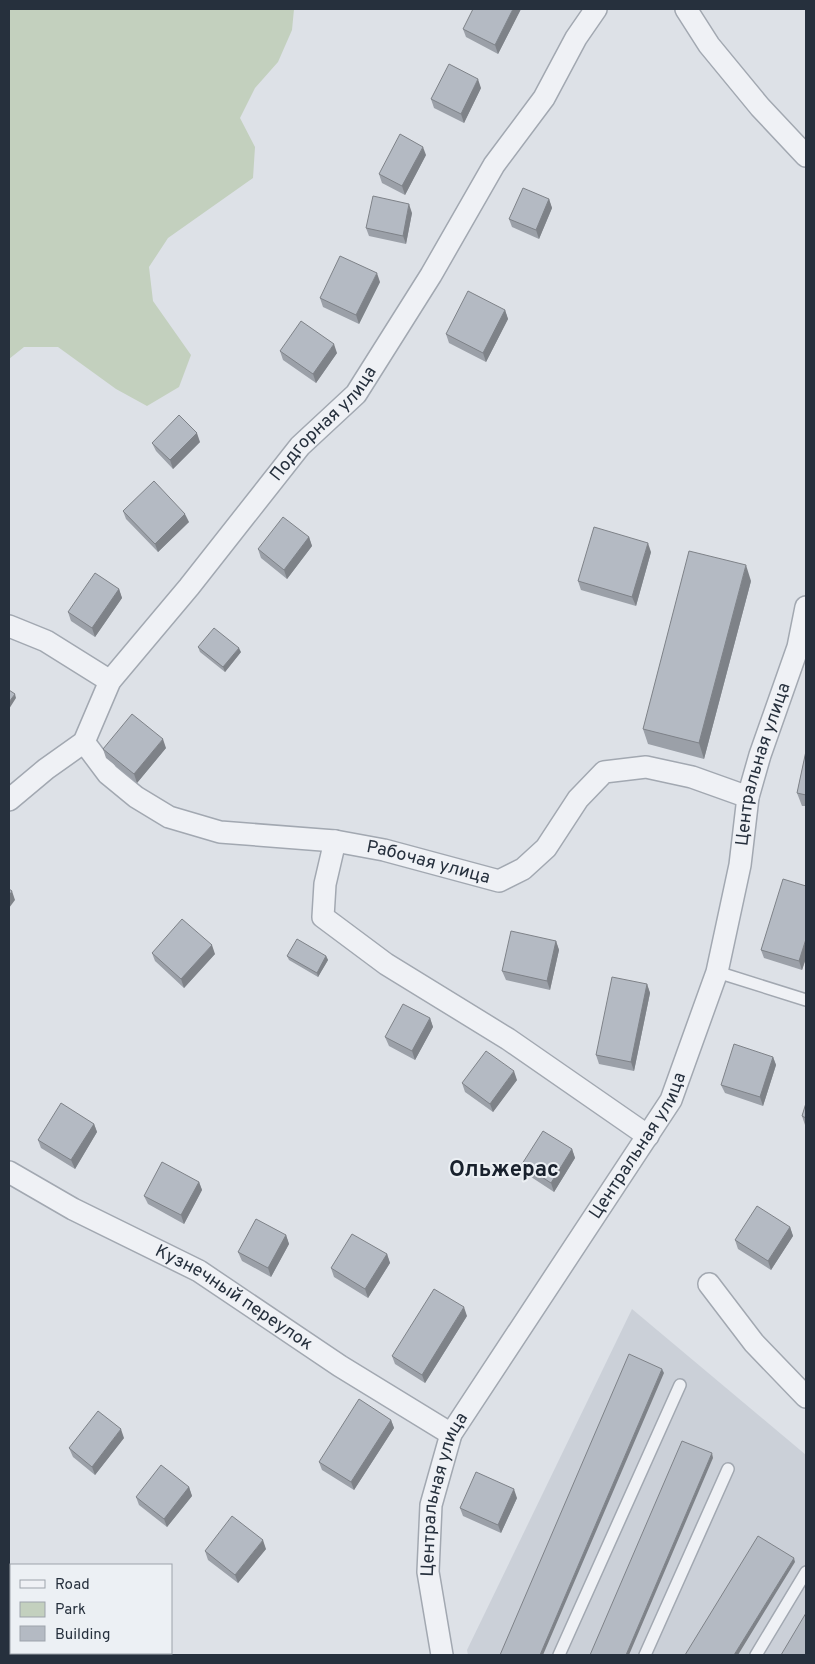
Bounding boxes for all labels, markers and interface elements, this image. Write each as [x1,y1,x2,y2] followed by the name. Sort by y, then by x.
[265,362,382,486] street label: Подгорная улица
[731,680,796,847] street label: Центральная улица
[364,835,493,890] street label: Рабочая улица
[584,1069,691,1224] street label: Центральная улица
[449,1157,559,1184] district label: Ольжерас
[151,1240,317,1356] street label: Кузнечный переулок
[416,1408,474,1577] street label: Центральная улица
[10,1564,172,1654] legend
[55,1576,90,1595] text: Road
[55,1601,86,1620] text: Park
[55,1626,110,1645] text: Building

